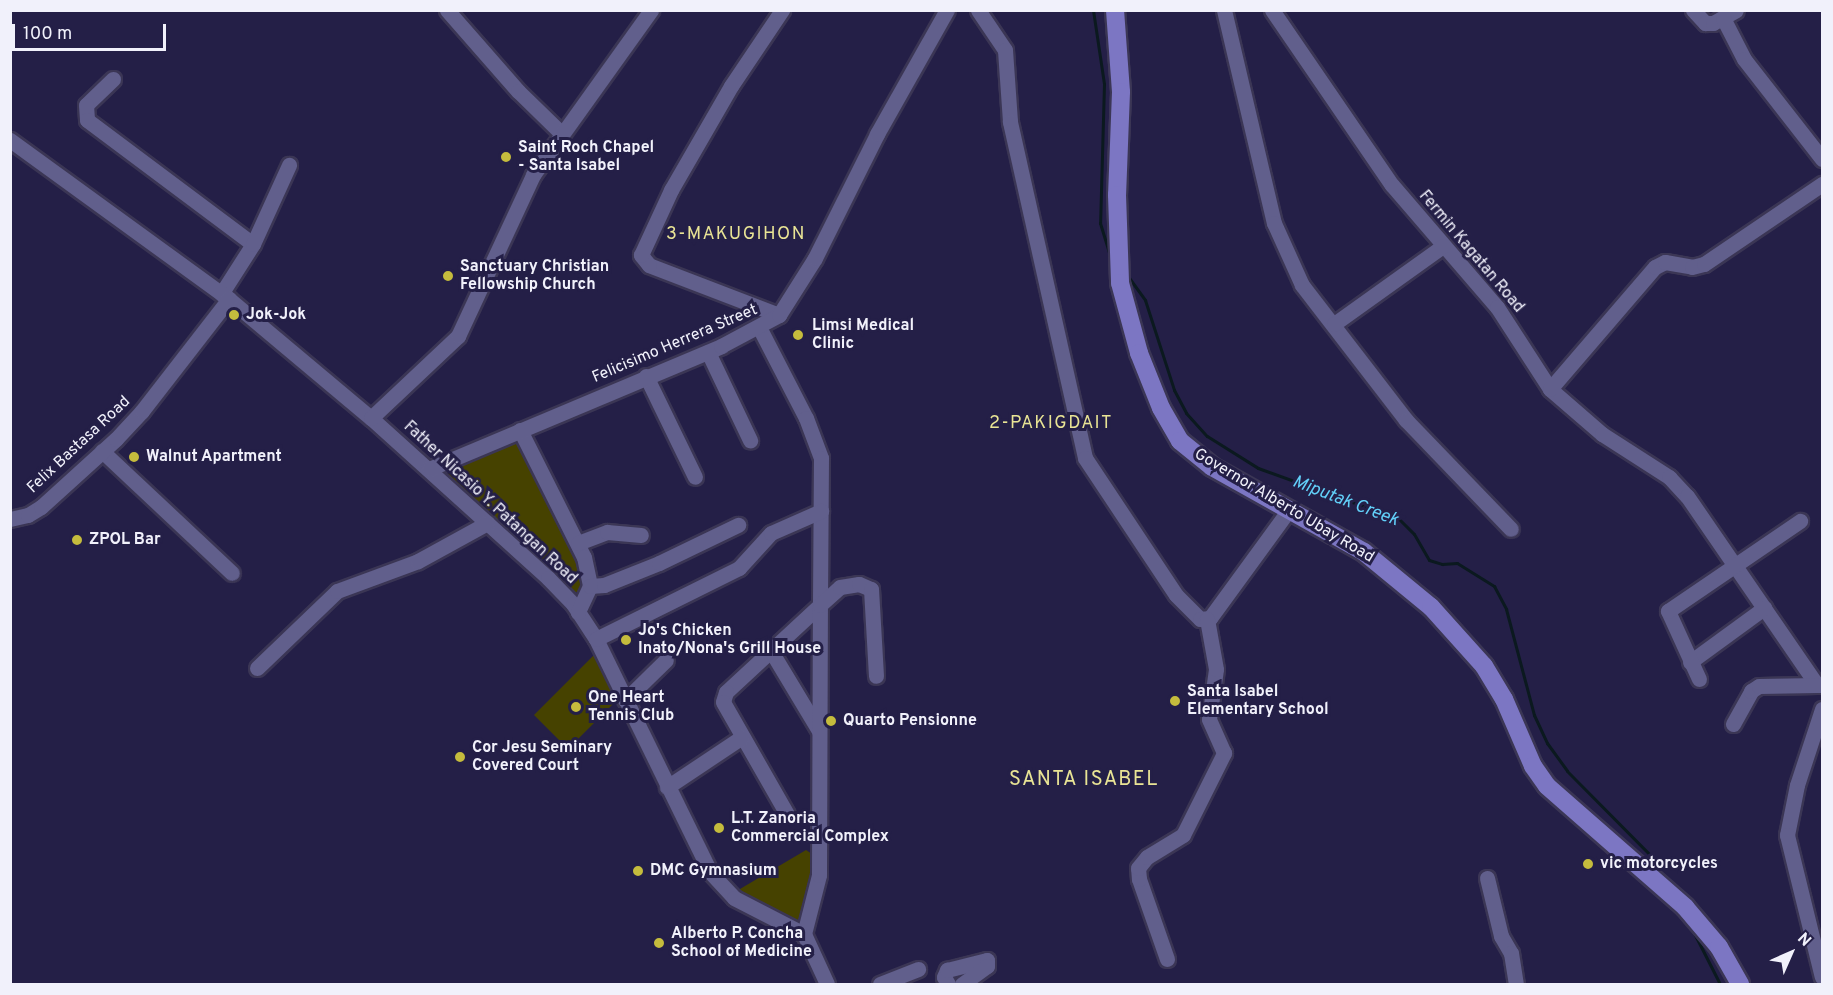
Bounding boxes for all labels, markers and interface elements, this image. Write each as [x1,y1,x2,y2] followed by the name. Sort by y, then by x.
[15,12,170,50] scale bar
[23,23,72,46] text: 100 m
[518,138,654,176] place label: Saint Roch Chapel - Santa Isabel
[499,150,513,164] marker: Saint Roch Chapel - Santa Isabel
[1414,187,1528,317] street label: Fermin Kagatan Road
[666,224,806,246] district label: 3-MAKUGIHON
[460,257,609,295] place label: Sanctuary Christian Fellowship Church
[441,269,455,283] marker: Sanctuary Christian Fellowship Church
[590,300,760,388] street label: Felicisimo Herrera Street
[246,305,306,325] place label: Jok-Jok
[227,308,241,322] marker: Jok-Jok
[812,316,914,354] place label: Limsi Medical Clinic
[789,326,807,344] marker: Limsi Medical Clinic
[23,392,135,498] street label: Felix Bastasa Road
[989,413,1113,435] district label: 2-PAKIGDAIT
[399,417,581,589] street label: Father Nicasio Y. Patangan Road
[1190,444,1378,568] street label: Governor Alberto Ubay Road
[146,447,282,467] place label: Walnut Apartment
[127,450,141,464] marker: Walnut Apartment
[1289,472,1401,532] water label: Miputak Creek
[89,530,161,550] place label: ZPOL Bar
[70,533,84,547] marker: ZPOL Bar
[638,621,821,659] place label: Jo's Chicken Inato/Nona's Grill House
[619,633,633,647] marker: Jo's Chicken Inato/Nona's Grill House
[1187,682,1329,720] place label: Santa Isabel Elementary School
[588,688,674,726] place label: One Heart Tennis Club
[1168,694,1182,708] marker: Santa Isabel Elementary School
[569,700,583,714] marker: One Heart Tennis Club
[843,711,977,731] place label: Quarto Pensionne
[824,714,838,728] marker: Quarto Pensionne
[472,738,612,776] place label: Cor Jesu Seminary Covered Court
[453,750,467,764] marker: Cor Jesu Seminary Covered Court
[1009,768,1159,792] district label: SANTA ISABEL
[731,809,889,847] place label: L.T. Zanoria Commercial Complex
[712,821,726,835] marker: L.T. Zanoria Commercial Complex
[1600,854,1718,874] place label: vic motorcycles
[1581,857,1595,871] marker: vic motorcycles
[650,861,777,881] place label: DMC Gymnasium
[631,864,645,878] marker: DMC Gymnasium
[1761,923,1821,983] north arrow
[671,924,812,962] place label: Alberto P. Concha School of Medicine
[1793,929,1815,951] text: N
[652,936,666,950] marker: Alberto P. Concha School of Medicine

